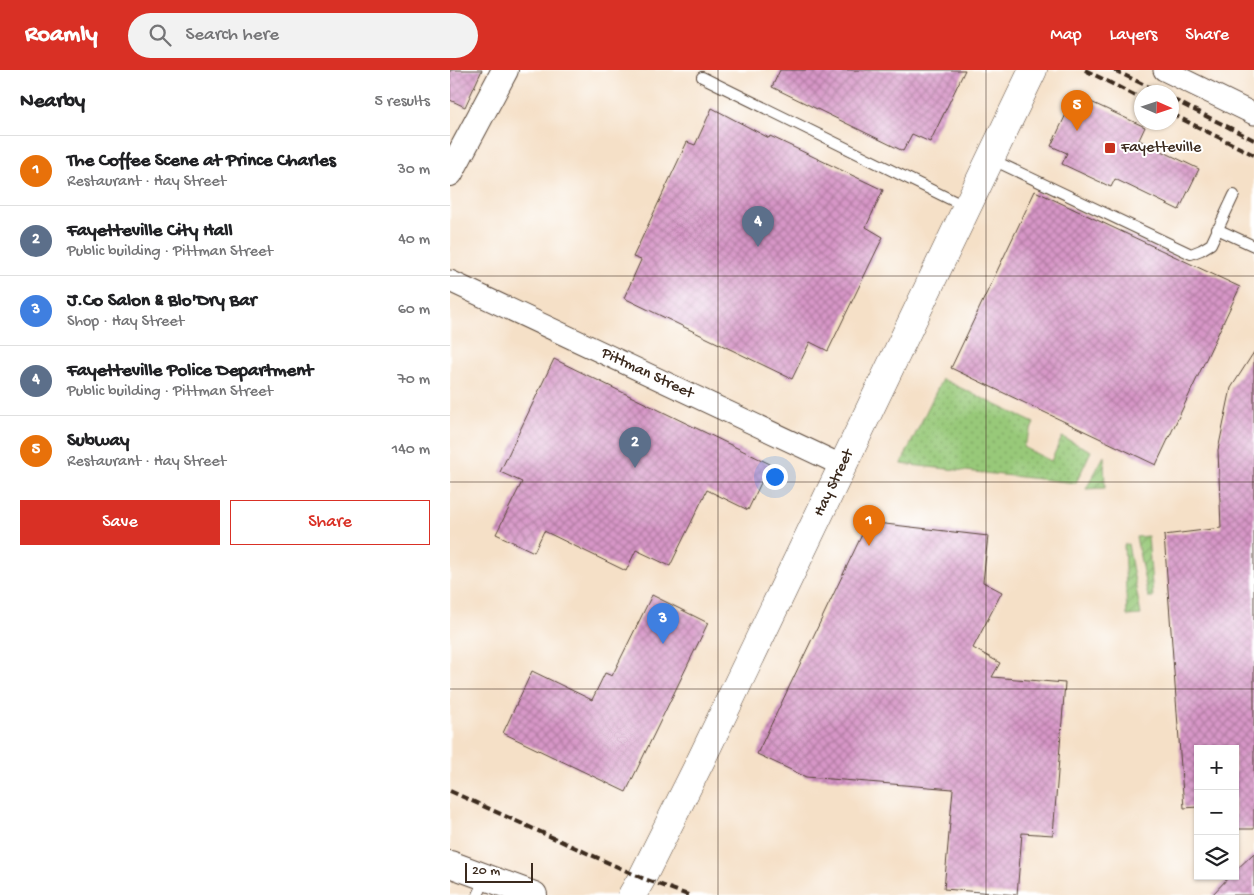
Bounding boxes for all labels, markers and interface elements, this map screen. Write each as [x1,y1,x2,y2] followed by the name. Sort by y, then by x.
[128,13,478,58] search box
[25,21,98,50] text: Roamly
[146,21,174,49] icon: search
[186,24,279,47] text: Search here
[1050,25,1082,46] text: Map
[1110,25,1157,46] text: Layers
[1185,25,1229,46] text: Share
[1134,85,1179,130] north arrow
[20,90,85,115] text: Nearby
[1061,90,1093,131] pin: 5
[375,93,430,112] text: 5 results
[1120,139,1202,158] place label: Fayetteville
[1103,141,1117,155] marker: Fayetteville
[67,150,336,173] text: The Coffee Scene at Prince Charles
[33,161,39,180] text: 1
[397,161,430,180] text: 30 m
[67,173,226,192] text: Restaurant · Hay Street
[742,206,774,247] pin: 4
[67,220,233,243] text: Fayetteville City Hall
[32,231,40,250] text: 2
[398,231,430,250] text: 40 m
[67,243,273,262] text: Public building · Pittman Street
[67,290,256,313] text: J.Co Salon & Blo'Dry Bar
[32,301,40,320] text: 3
[398,301,430,320] text: 60 m
[67,313,184,332] text: Shop · Hay Street
[597,344,698,404] street label: Pittman Street
[67,360,313,383] text: Fayetteville Police Department
[32,371,40,390] text: 4
[397,371,430,390] text: 70 m
[67,383,273,402] text: Public building · Pittman Street
[619,427,651,468] pin: 2
[67,430,129,453] text: Subway
[32,441,40,460] text: 5
[392,441,430,460] text: 140 m
[810,445,859,520] street label: Hay Street
[67,453,226,472] text: Restaurant · Hay Street
[762,464,788,490] your location
[20,500,220,545] button: Save
[230,500,430,545] button: Share
[853,505,885,546] pin: 1
[647,603,679,644] pin: 3
[1194,745,1239,880] map controls
[1194,745,1239,790] button: +
[1194,790,1239,835] button: −
[1194,835,1239,880] button: layers
[465,860,532,883] scale bar
[472,863,500,880] text: 20 m

